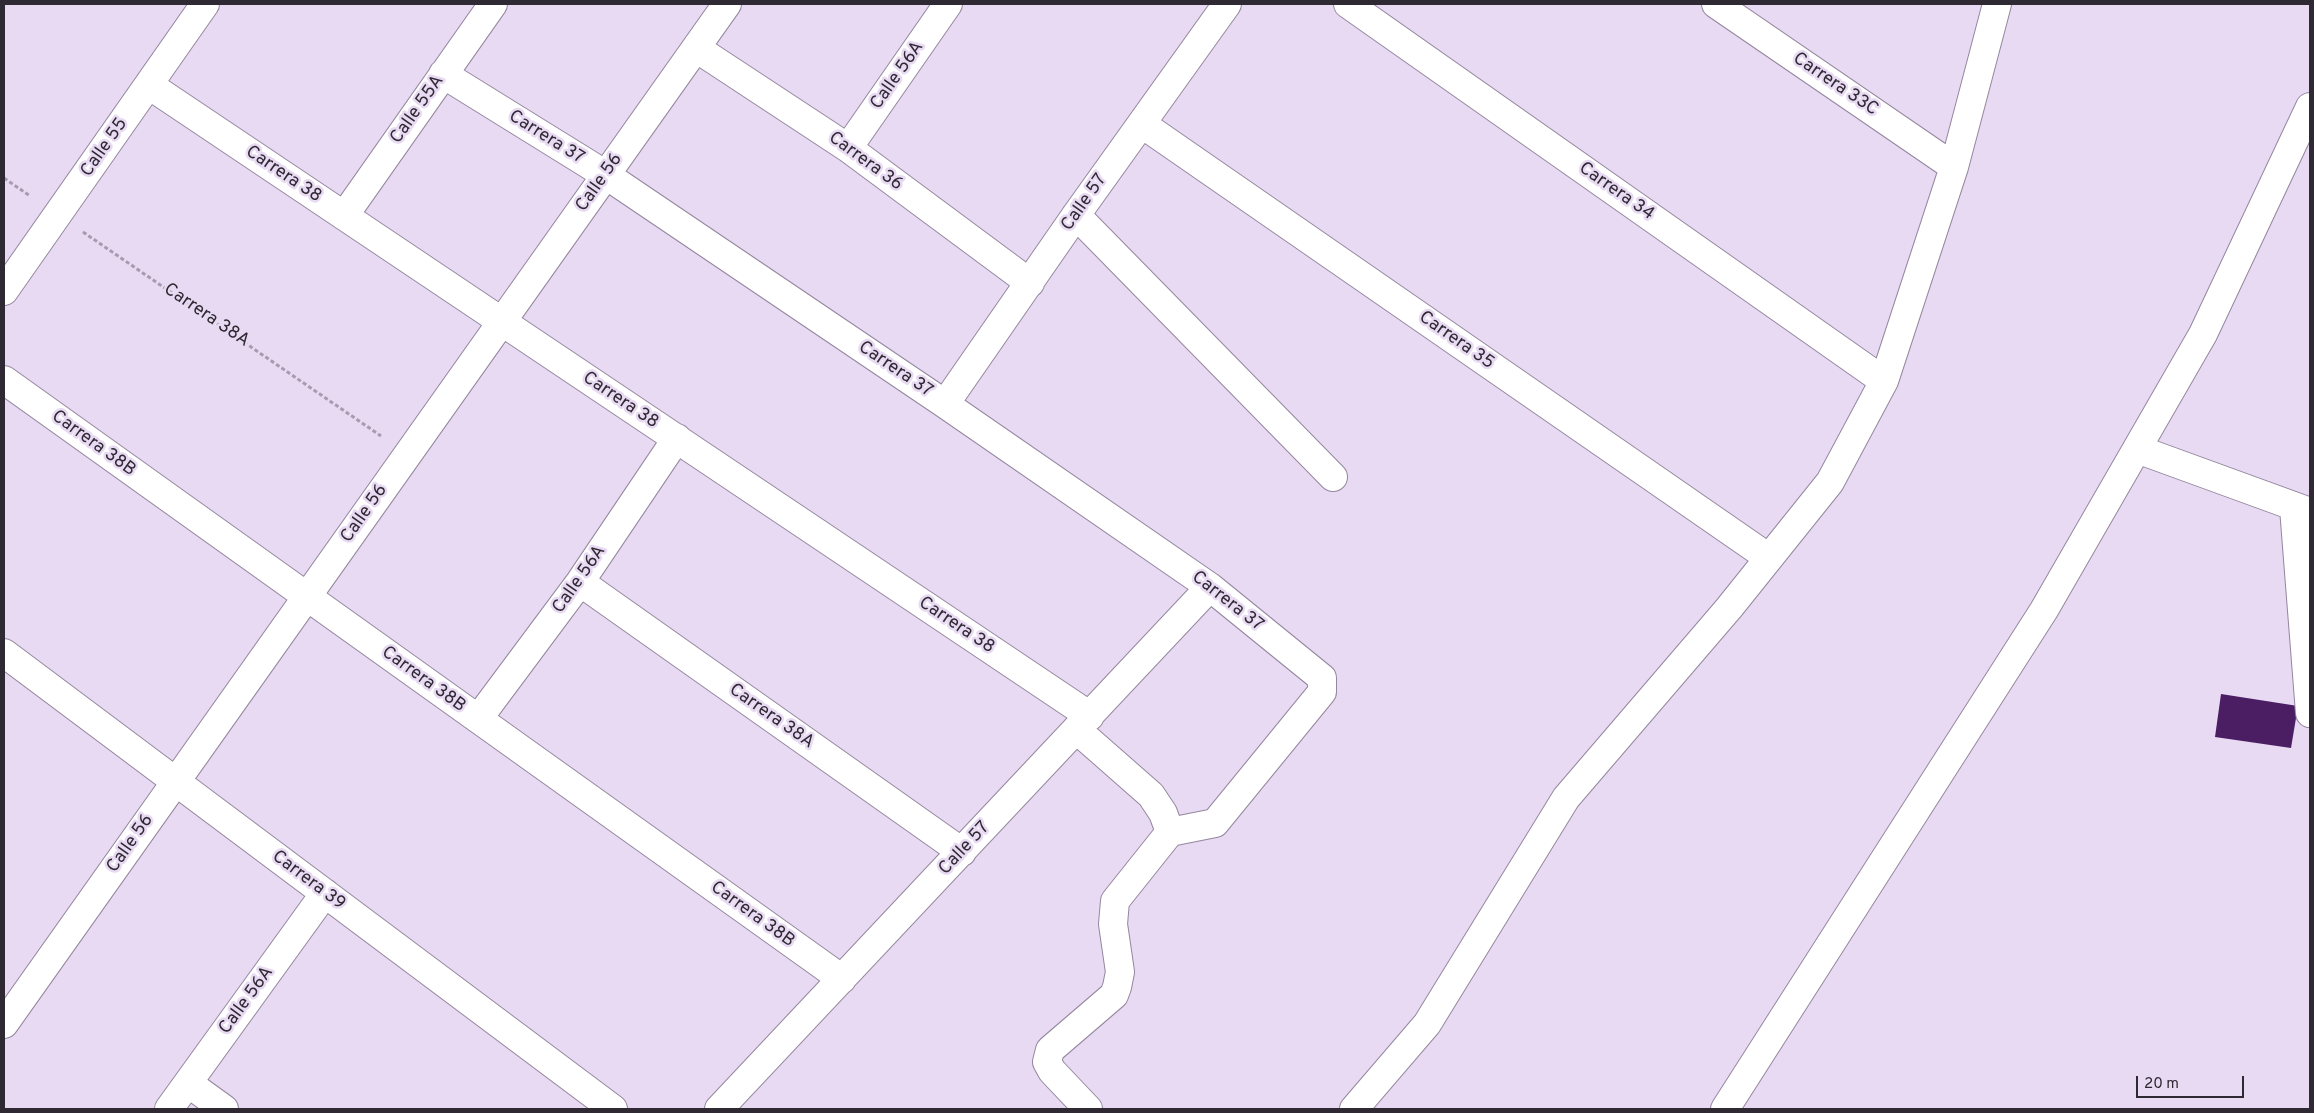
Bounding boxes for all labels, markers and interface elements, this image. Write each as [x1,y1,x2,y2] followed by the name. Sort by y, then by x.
[867,38,929,114] street label: Calle 56A
[1788,49,1882,121] street label: Carrera 33C
[387,72,449,148] street label: Calle 55A
[504,106,588,170] street label: Carrera 37
[77,114,133,182] street label: Calle 55
[824,128,906,196] street label: Carrera 36
[241,142,325,208] street label: Carrera 38
[572,150,628,216] street label: Calle 56
[1574,158,1658,226] street label: Carrera 34
[1058,170,1112,236] street label: Calle 57
[159,279,253,353] street label: Carrera 38A
[1414,307,1498,375] street label: Carrera 35
[854,337,936,403] street label: Carrera 37
[578,368,662,434] street label: Carrera 38
[47,406,139,482] street label: Carrera 38B
[337,481,393,547] street label: Calle 56
[549,542,611,618] street label: Calle 56A
[1187,567,1267,637] street label: Carrera 37
[914,593,998,659] street label: Carrera 38
[377,642,469,718] street label: Carrera 38B
[724,680,818,754] street label: Carrera 38A
[103,811,159,877] street label: Calle 56
[935,818,995,880] street label: Calle 57
[267,846,349,916] street label: Carrera 39
[706,877,798,953] street label: Carrera 38B
[215,963,279,1039] street label: Calle 56A
[2139,1066,2246,1098] scale bar
[2144,1075,2179,1094] text: 20 m

